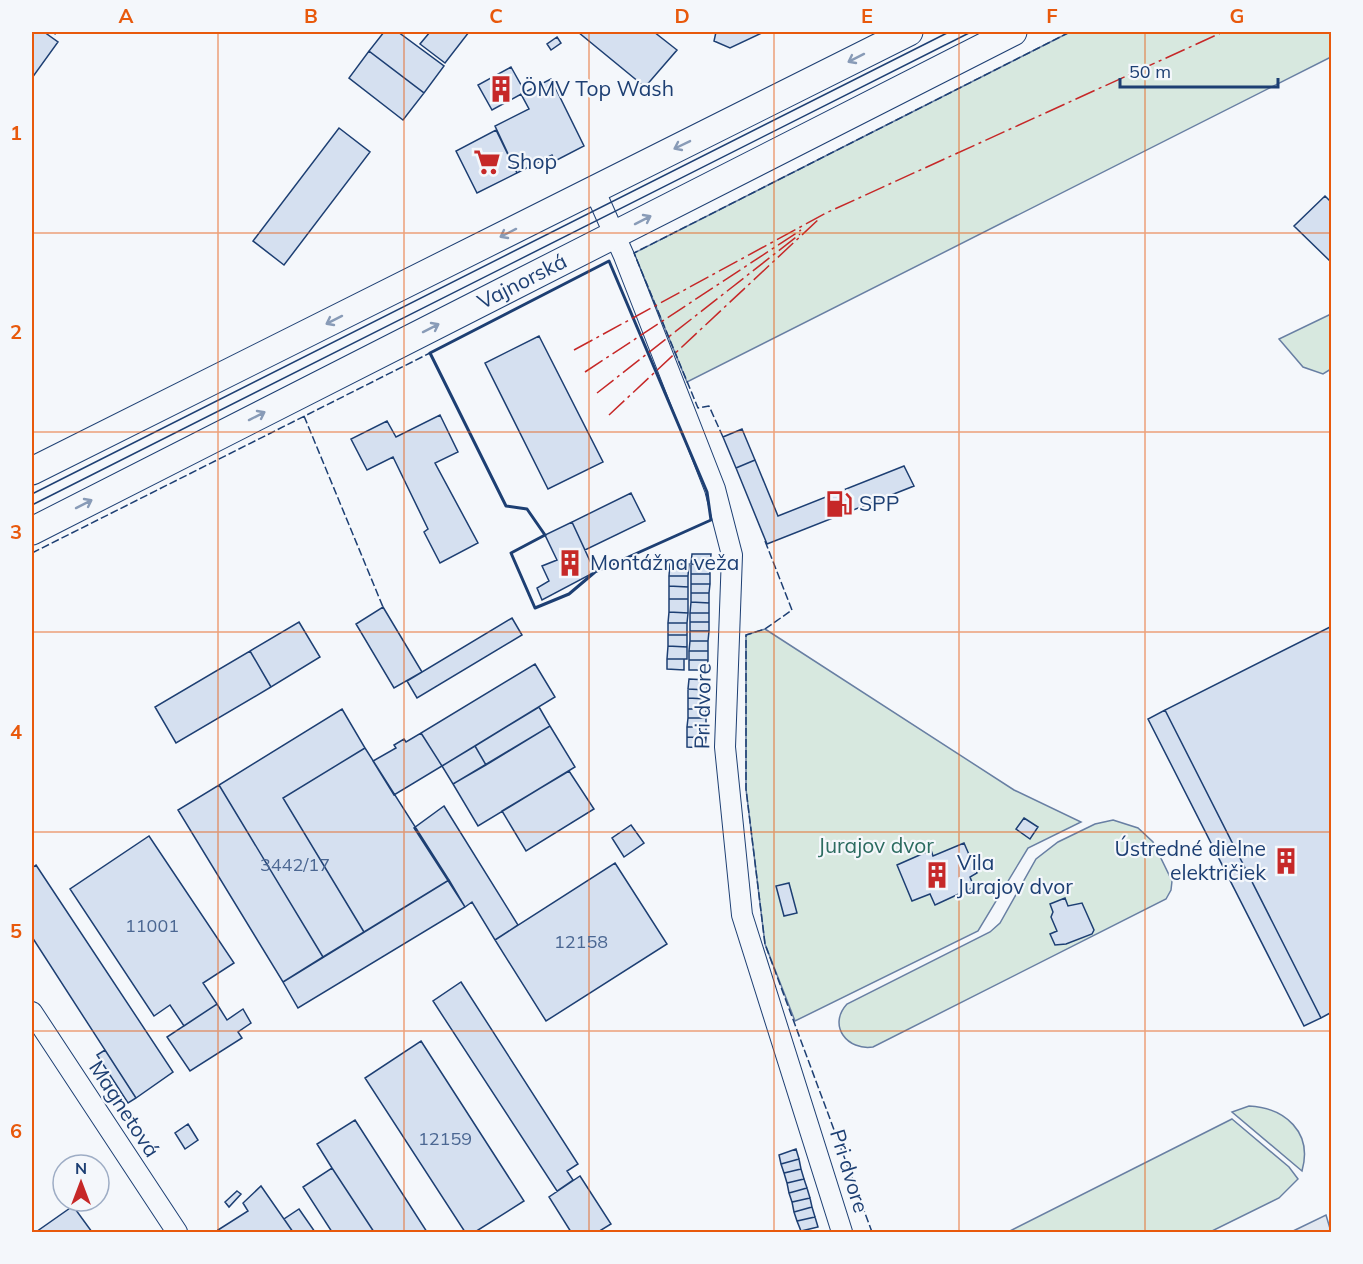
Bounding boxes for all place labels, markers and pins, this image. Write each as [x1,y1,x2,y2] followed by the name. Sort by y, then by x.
[486,74,516,104] building icon: ÖMV Top Wash
[521,75,674,101] place label: ÖMV Top Wash
[472,147,502,177] supermarket icon: Shop
[507,148,557,174] place label: Shop
[824,489,854,519] fuel station icon: SPP
[859,490,899,516] place label: SPP
[555,548,585,578] building icon: Montážna veža
[590,549,739,575] place label: Montážna veža
[1115,835,1266,885] place label: Ústredné dielne električiek
[1271,846,1301,876] building icon: Ústredné dielne električiek
[957,849,1073,899] place label: Vila Jurajov dvor
[922,860,952,890] building icon: Vila Jurajov dvor

